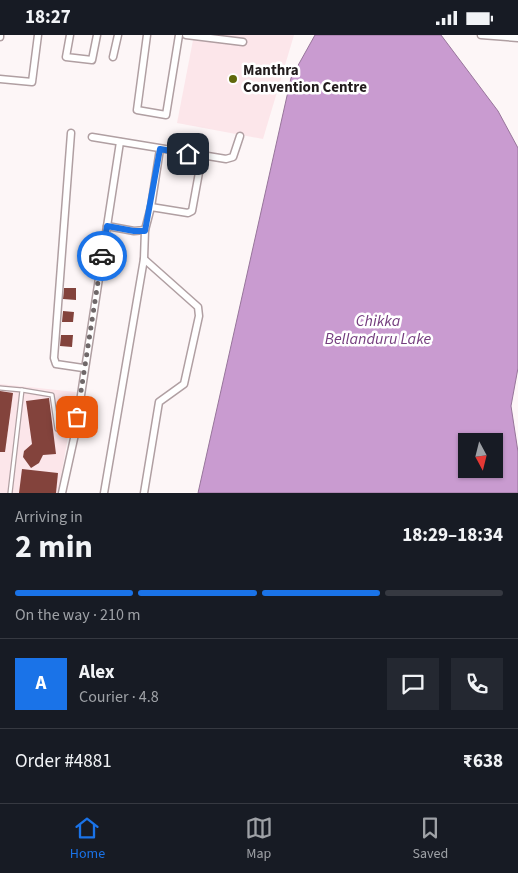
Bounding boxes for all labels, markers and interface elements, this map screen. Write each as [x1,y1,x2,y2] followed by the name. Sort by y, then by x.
[25,4,71,31] text: 18:27
[243,60,367,98] place label: Manthra Convention Centre
[227,73,239,85] marker: Manthra Convention Centre
[167,133,209,175] pin
[174,140,202,168] icon: home
[77,231,127,281] courier
[88,242,116,270] icon: car
[325,310,432,350] water label: Chikka Bellanduru Lake
[56,396,98,438] pin
[63,403,91,431] icon: bag
[458,433,502,477] north arrow
[458,433,503,478] map controls
[15,506,83,528] text: Arriving in
[402,522,503,549] text: 18:29–18:34
[15,524,93,570] text: 2 min
[15,604,140,626] text: On the way · 210 m
[387,658,439,710] button: chat
[451,658,503,710] button: phone
[79,659,115,686] text: Alex
[36,670,46,697] text: A
[79,686,159,708] text: Courier · 4.8
[15,748,112,775] text: Order #4881
[463,748,503,775] text: ₹638
[70,814,105,864] tab: Home
[245,814,273,864] tab: Map
[412,814,448,864] tab: Saved

